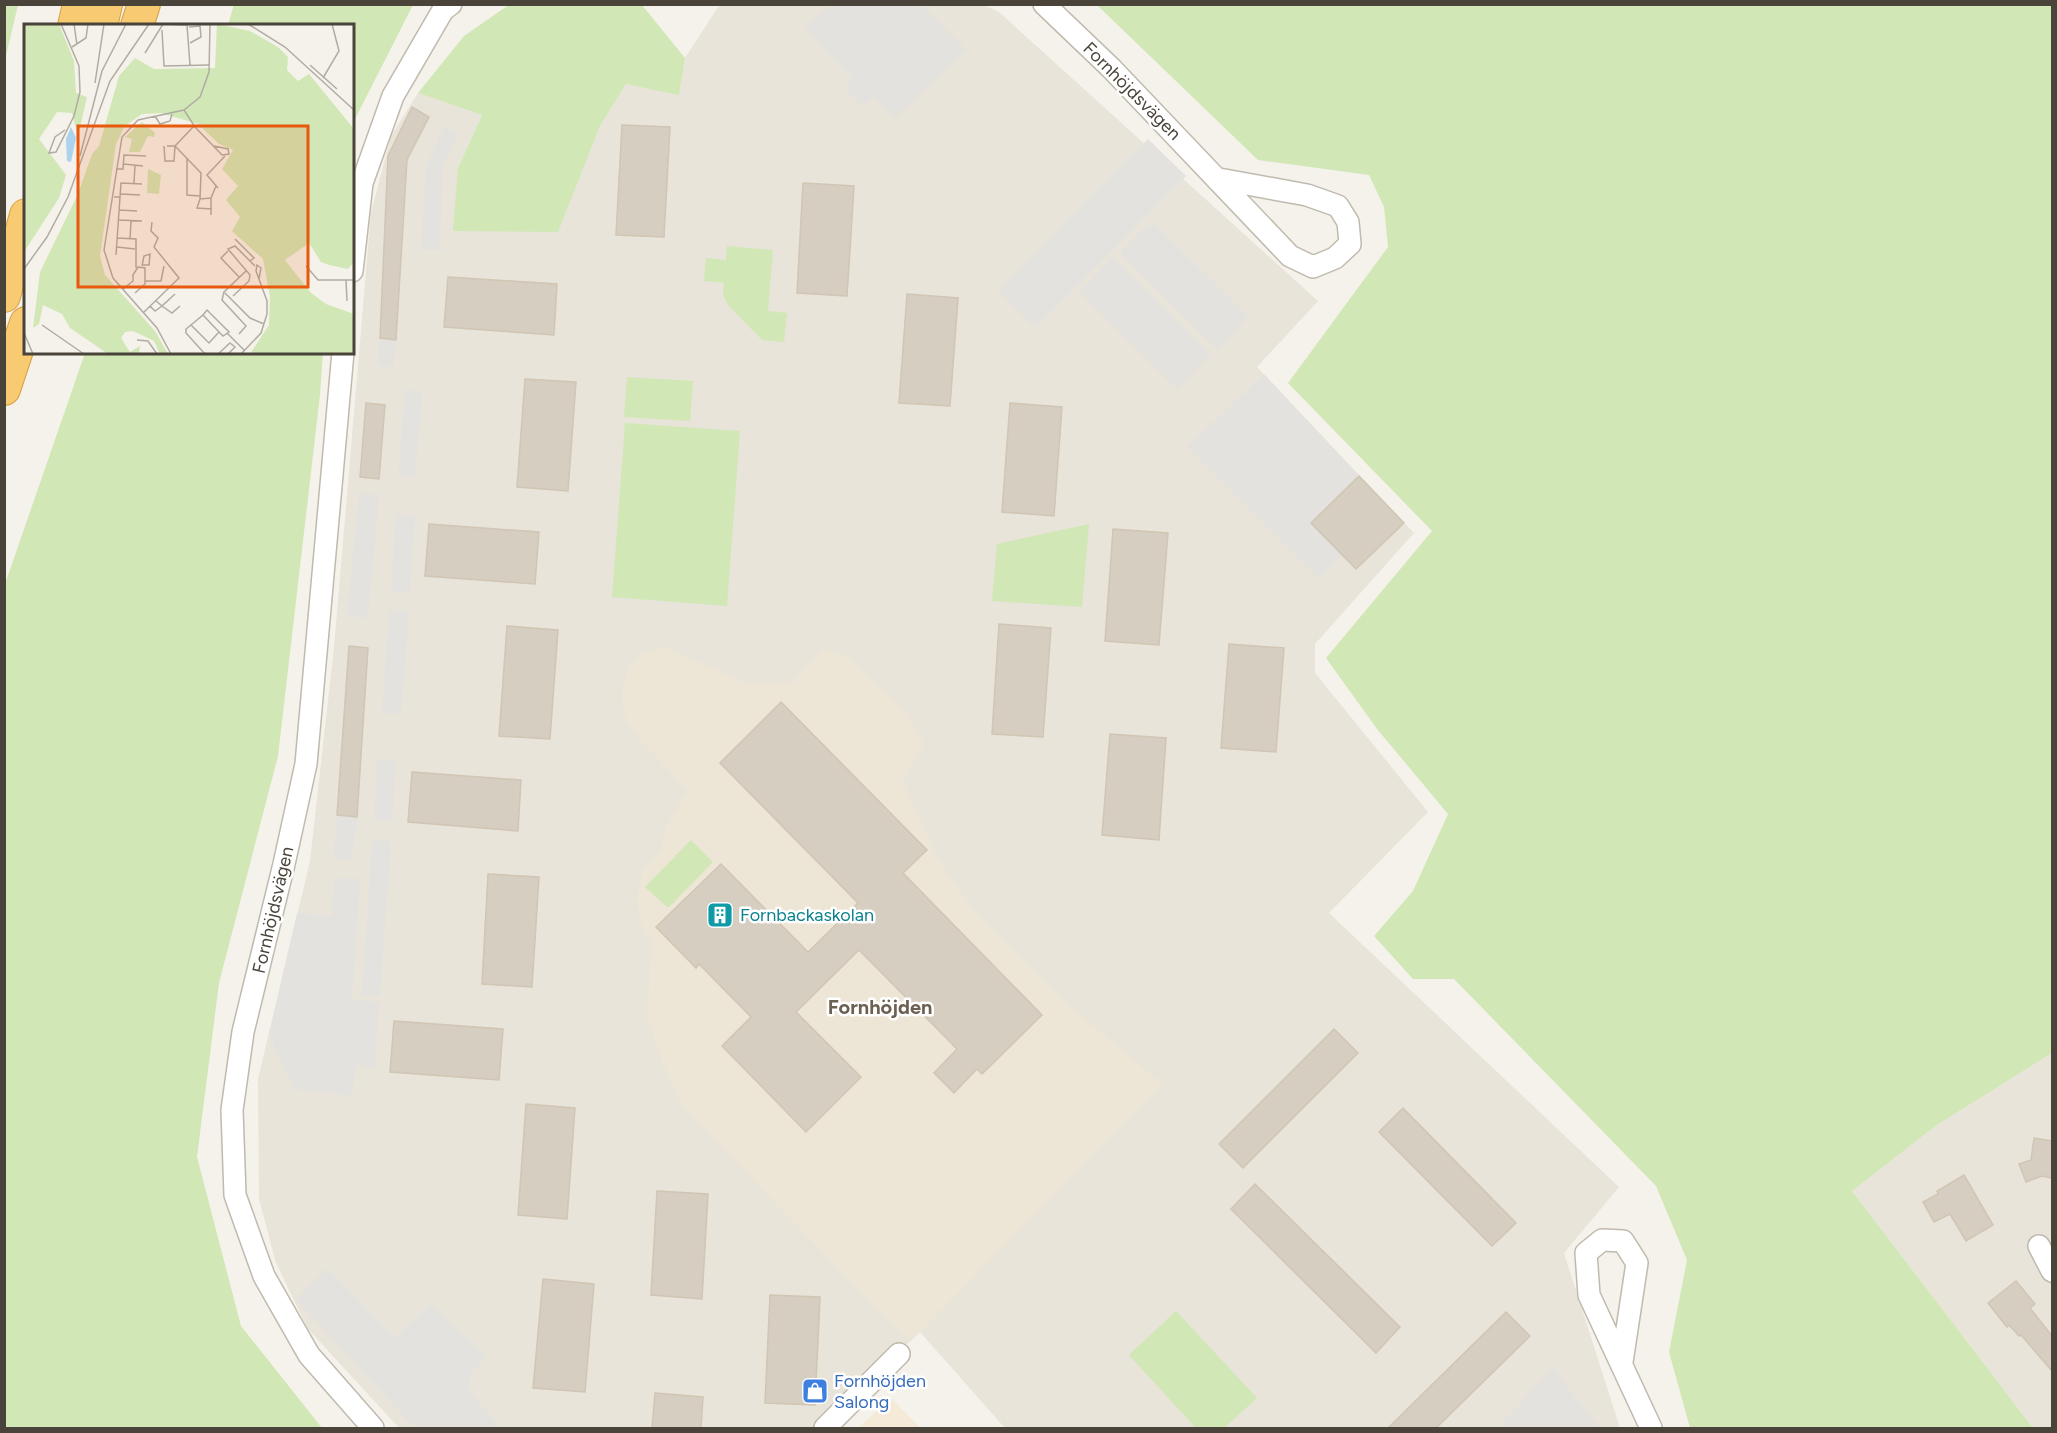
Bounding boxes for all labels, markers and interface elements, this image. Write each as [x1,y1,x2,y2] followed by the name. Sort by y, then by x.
[24,24,354,354] inset map
[1078,37,1186,145] street label: Fornhöjdsvägen
[248,844,298,976] street label: Fornhöjdsvägen
[705,900,735,930] building icon: Fornbackaskolan
[740,904,874,926] place label: Fornbackaskolan
[828,995,932,1019] district label: Fornhöjden
[834,1370,926,1413] place label: Fornhöjden Salong
[800,1376,830,1406] shop icon: Fornhöjden Salong

